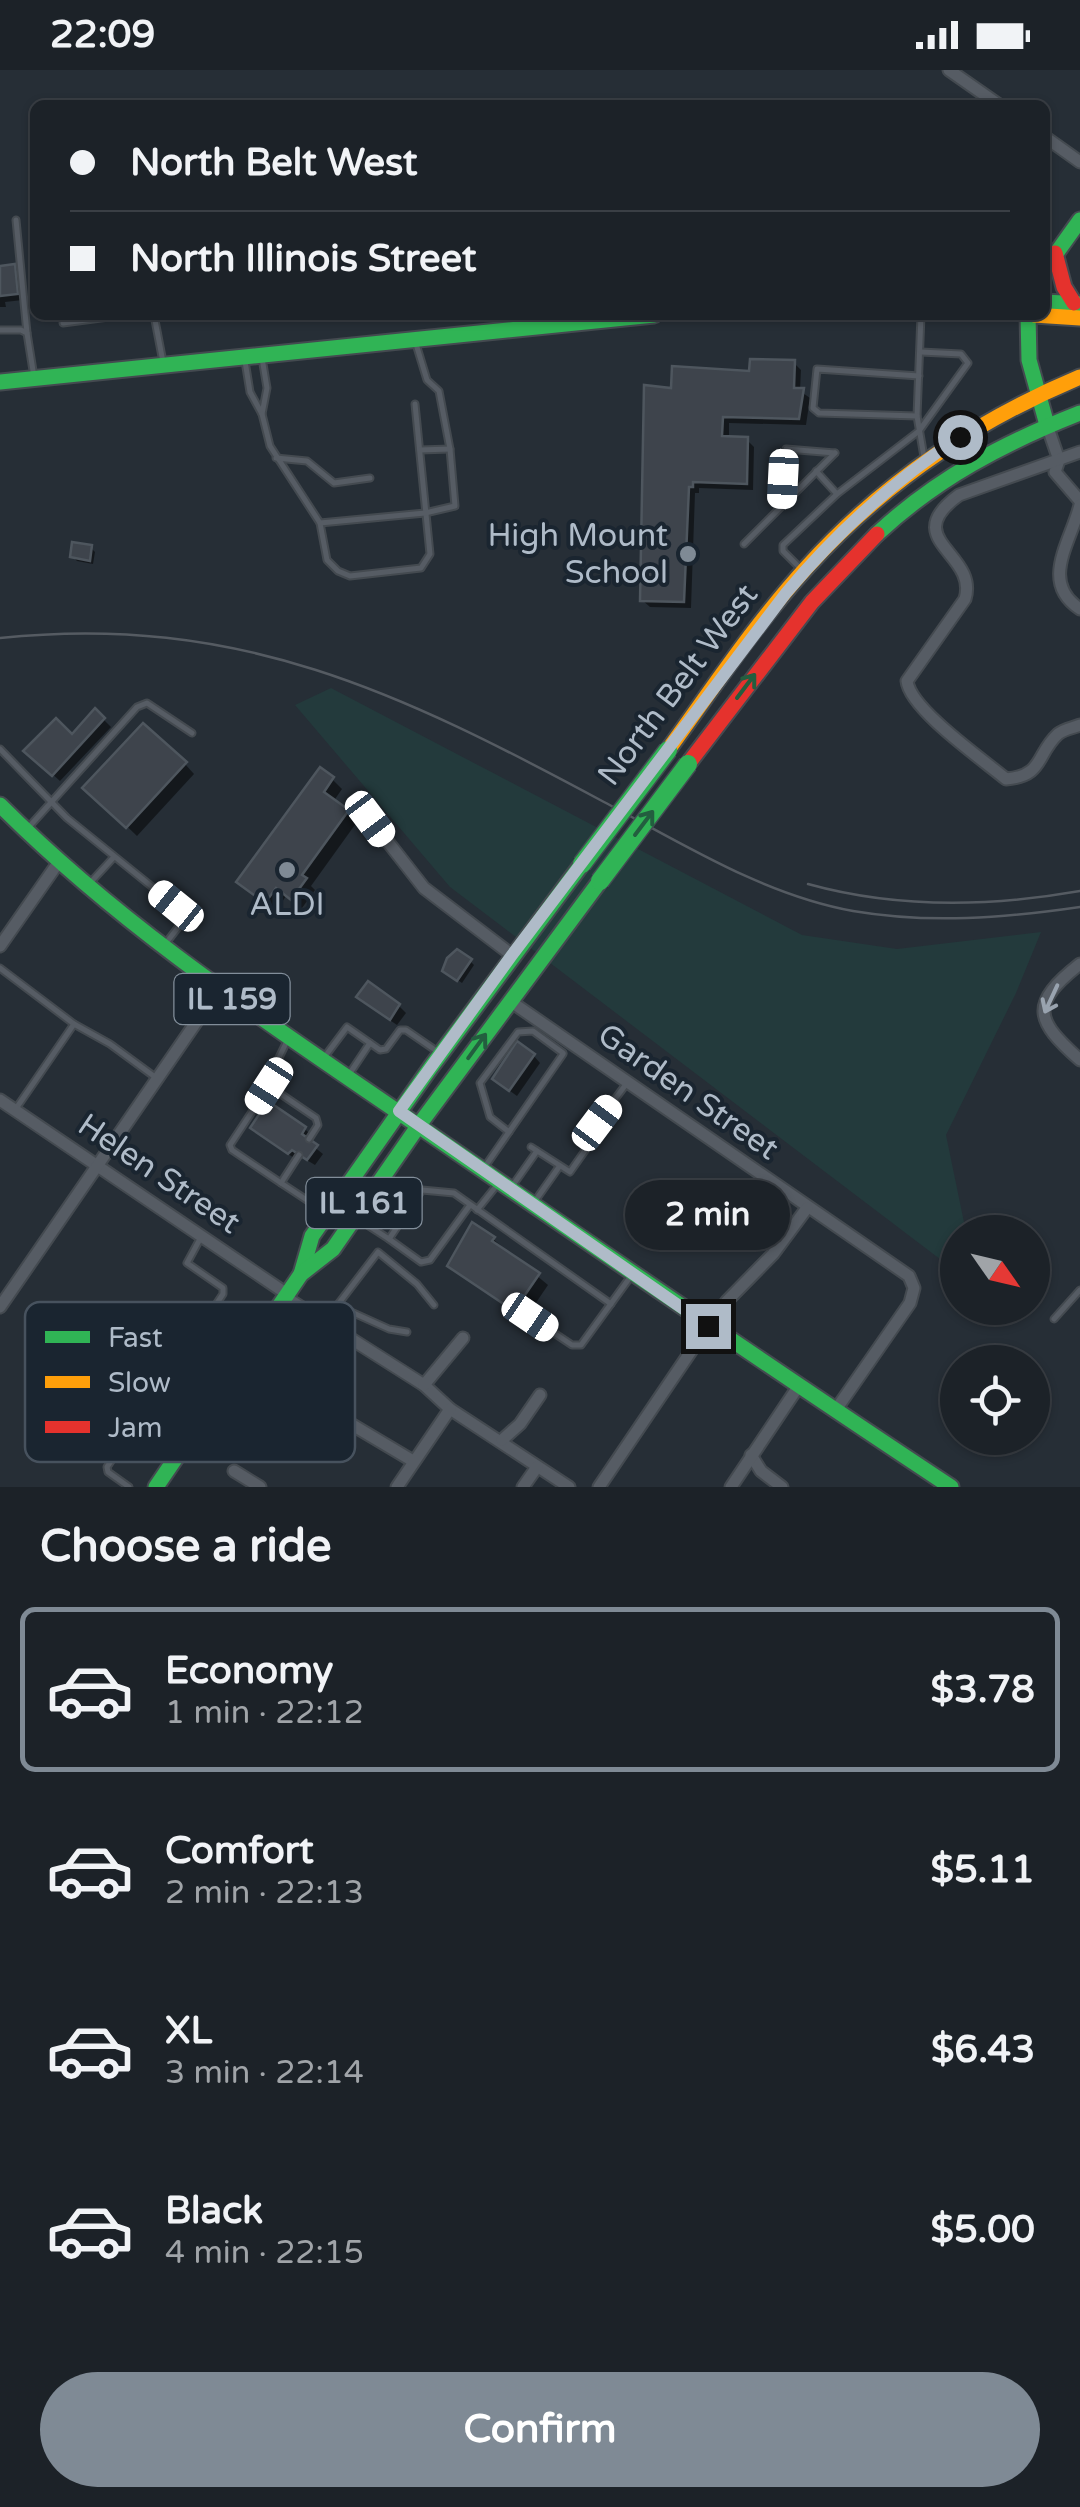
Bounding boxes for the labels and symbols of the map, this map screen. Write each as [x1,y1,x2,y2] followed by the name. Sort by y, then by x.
[938,415,983,460] route start
[766,448,800,510] car
[487,517,668,592] place label: High Mount School
[677,543,699,565] marker: High Mount School
[590,577,766,793] street label: North Belt West
[736,673,757,700] one-way arrow
[340,786,400,852] car
[633,810,654,837] one-way arrow
[276,859,298,881] marker: ALDI
[143,875,209,937] car
[249,886,325,924] place label: ALDI
[174,974,290,1024] road number: IL 159
[1040,984,1059,1013] one-way arrow
[590,1016,786,1168] street label: Garden Street
[466,1033,487,1060] one-way arrow
[240,1053,298,1119] car
[567,1090,627,1156] car
[71,1106,247,1242] street label: Helen Street
[306,1178,422,1228] road number: IL 161
[626,1181,790,1251] callout: 2 min
[940,1215,1050,1325] north arrow
[497,1288,563,1346] car
[25,1302,355,1462] legend
[686,1304,731,1349] route end
[108,1321,163,1355] text: Fast
[108,1366,171,1400] text: Slow
[108,1411,163,1445] text: Jam

